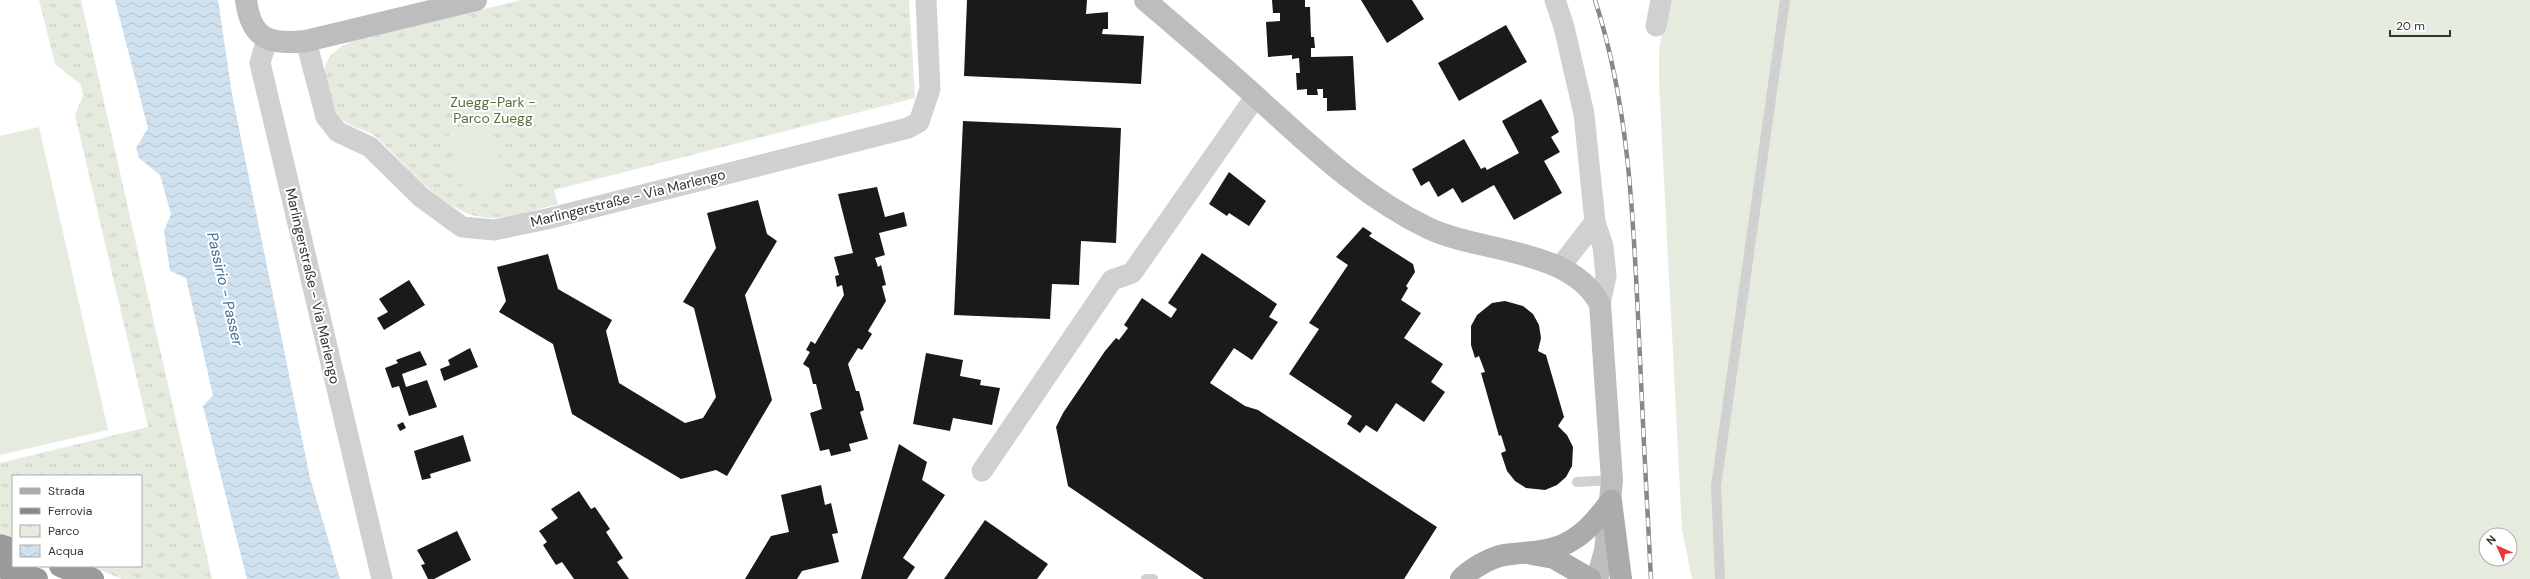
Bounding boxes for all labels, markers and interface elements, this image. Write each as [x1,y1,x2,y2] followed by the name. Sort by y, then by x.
[2390,12,2450,38] scale bar
[2396,18,2425,34] text: 20 m
[450,93,536,127] park label: Zuegg-Park - Parco Zuegg
[529,165,727,231] street label: Marlingerstraße - Via Marlengo
[282,186,344,386] street label: Marlingerstraße - Via Marlengo
[202,230,248,348] water label: Passirio - Passer
[12,475,142,567] legend
[48,483,85,499] text: Strada
[48,503,92,519] text: Ferrovia
[48,523,79,539] text: Parco
[2478,527,2518,567] north arrow
[2483,532,2499,548] text: N
[48,543,83,559] text: Acqua

